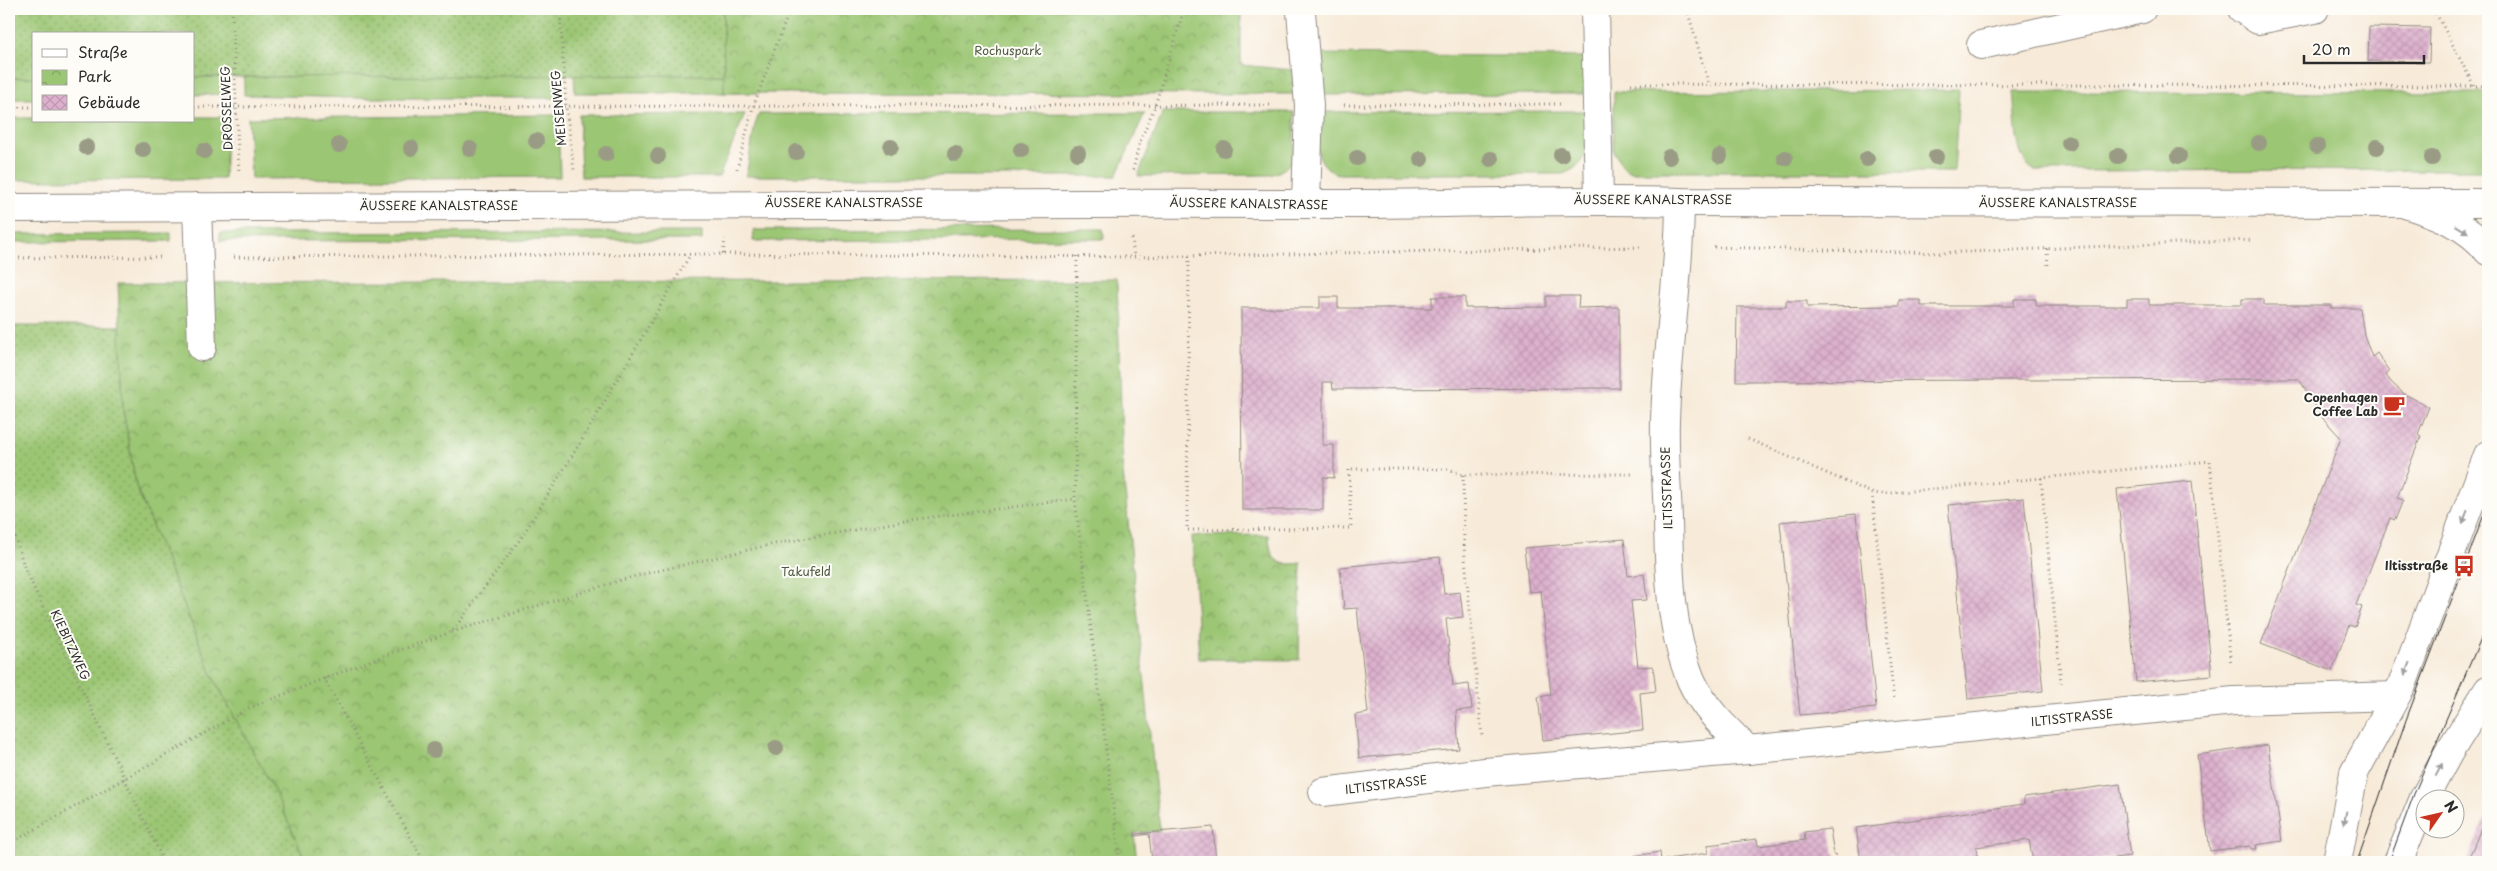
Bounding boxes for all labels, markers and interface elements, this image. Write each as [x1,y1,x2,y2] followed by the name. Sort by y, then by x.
[32,32,195,122] legend
[2304,32,2424,64] scale bar
[2312,37,2351,60] text: 20 m
[78,40,128,63] text: Straße
[974,41,1042,59] park label: Rochuspark
[78,64,112,87] text: Park
[216,66,236,150] street label: DROSSELWEG
[546,69,570,147] street label: MEISENWEG
[78,90,140,113] text: Gebäude
[1574,190,1733,208] street label: ÄUSSERE KANALSTRASSE
[765,193,924,211] street label: ÄUSSERE KANALSTRASSE
[1170,193,1329,213] street label: ÄUSSERE KANALSTRASSE
[1979,193,2138,211] street label: ÄUSSERE KANALSTRASSE
[360,196,519,214] street label: ÄUSSERE KANALSTRASSE
[2456,224,2469,233] one-way arrow
[2304,388,2378,420] place label: Copenhagen Coffee Lab
[2381,392,2407,418] cafe icon: Copenhagen Coffee Lab
[1656,446,1676,530] street label: ILTISSTRASSE
[2461,510,2468,525] one-way arrow
[2451,553,2477,579] bus stop icon: Iltisstraße
[2385,556,2448,574] place label: Iltisstraße
[781,562,831,580] park label: Takufeld
[47,606,95,683] street label: KIEBITZWEG
[2403,662,2410,677] one-way arrow
[2030,704,2114,730] street label: ILTISSTRASSE
[2435,763,2443,777] one-way arrow
[1344,770,1428,798] street label: ILTISSTRASSE
[2414,788,2464,838] north arrow
[2439,796,2463,817] text: N
[2340,810,2348,826] one-way arrow

